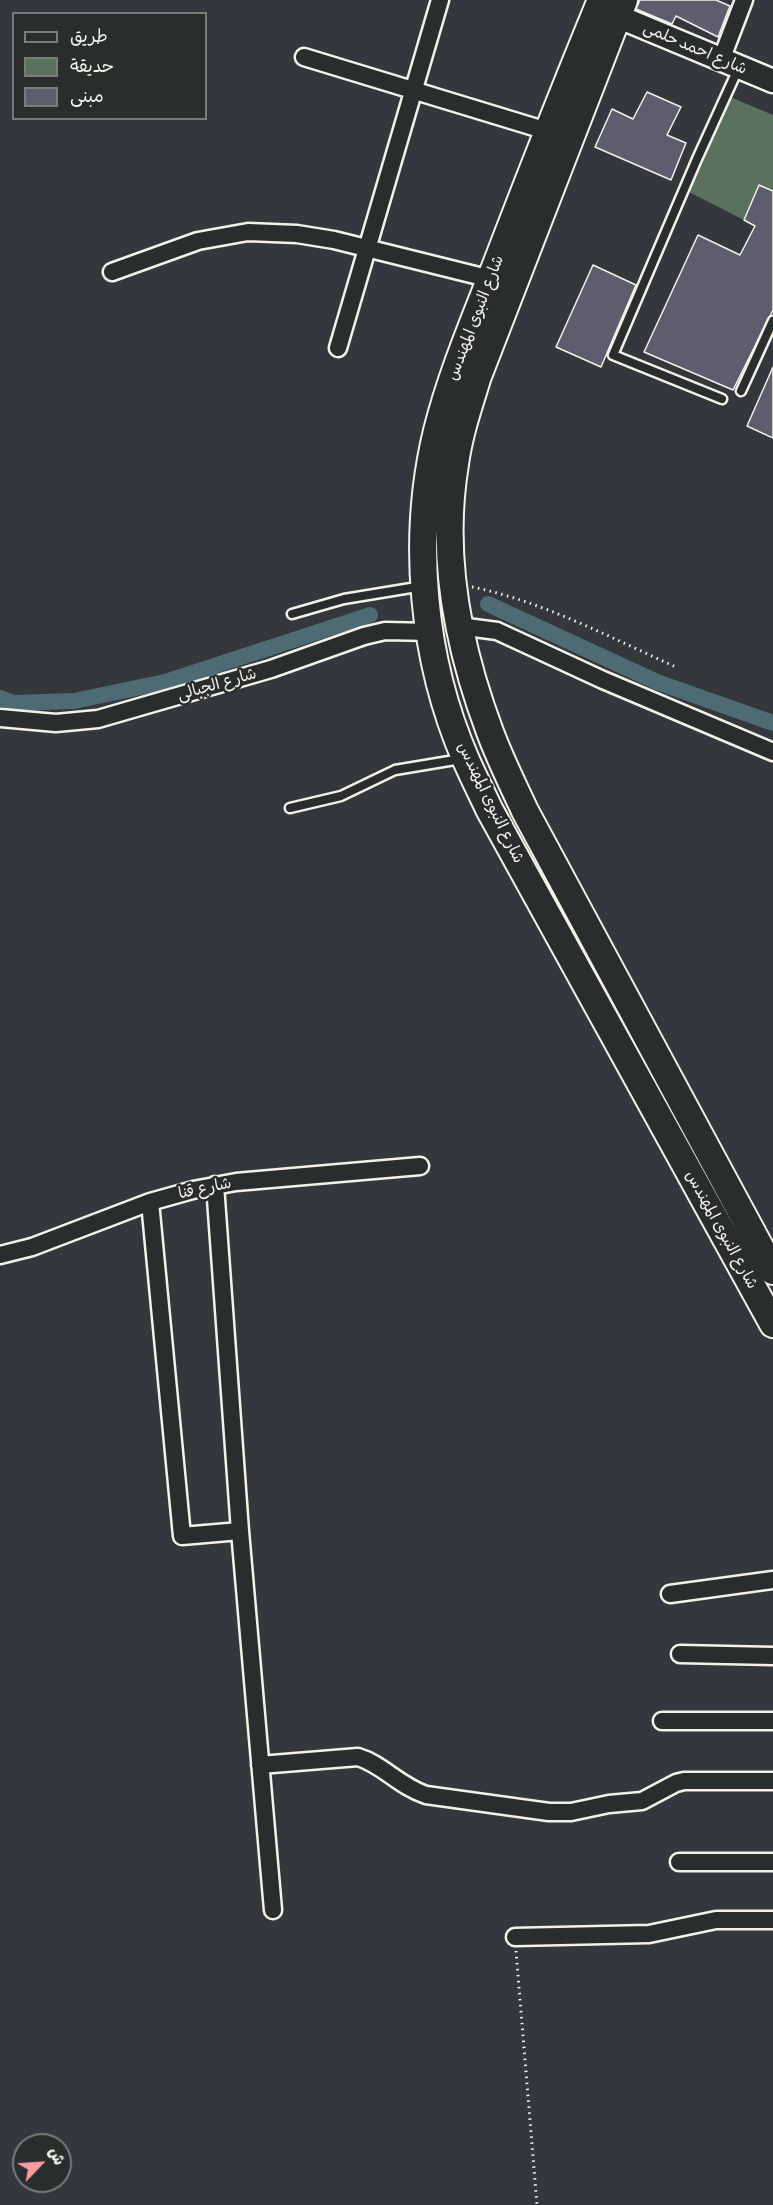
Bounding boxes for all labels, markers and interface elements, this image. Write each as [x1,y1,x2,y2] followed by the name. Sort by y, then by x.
[12,12,207,120] legend
[640,19,750,79] street label: شارع احمد حلمى
[70,25,108,48] text: طريق
[70,55,114,78] text: حديقة
[70,85,104,108] text: مبنى
[443,253,509,383] street label: شارع النبوى المهندس
[175,665,259,705] street label: شارع الجبالى
[452,739,528,867] street label: شارع النبوى المهندس
[681,1168,761,1292] street label: شارع النبوى المهندس
[177,1174,233,1204] street label: شارع قنا
[12,2133,72,2193] north arrow
[44,2144,69,2168] text: ش

